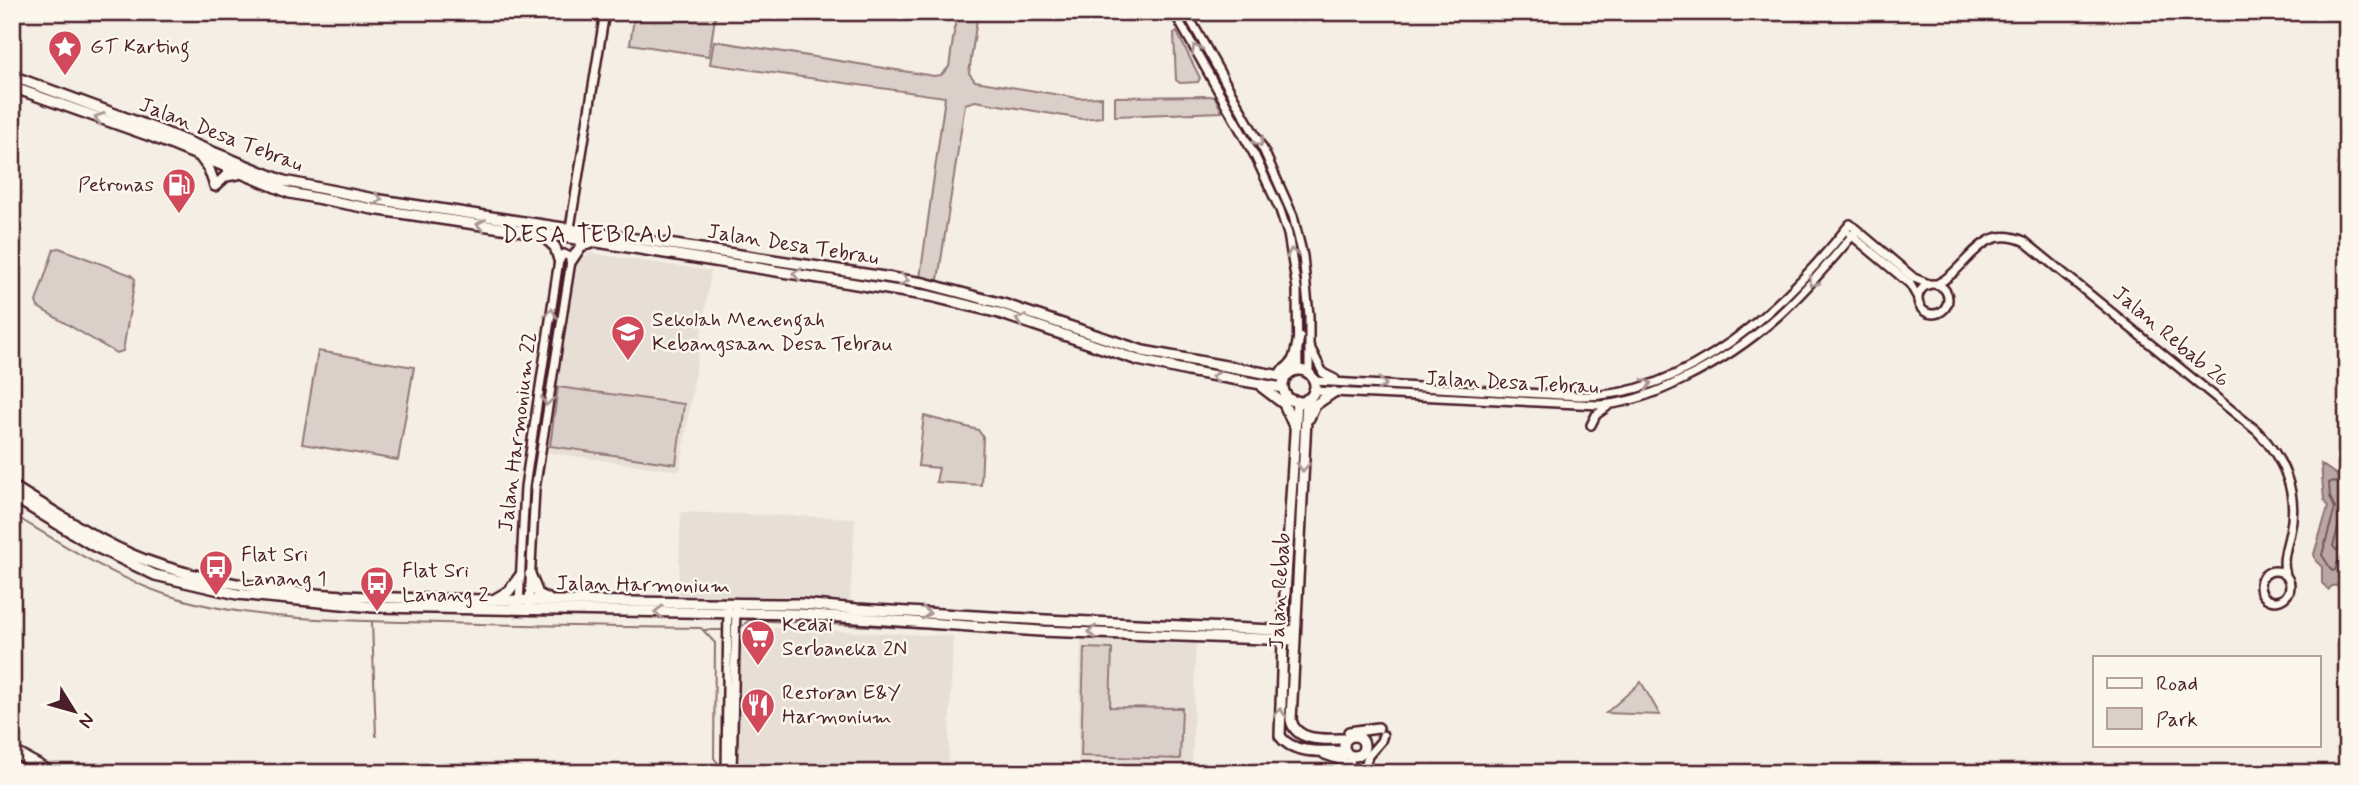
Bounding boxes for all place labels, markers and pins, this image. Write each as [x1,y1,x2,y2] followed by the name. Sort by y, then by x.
[46,28,84,77] place icon: GT Karting
[90,33,190,63] place label: GT Karting
[160,166,198,215] fuel station icon: Petronas
[78,171,154,199] place label: Petronas
[652,306,893,358] place label: Sekolah Menengah Kebangsaan Desa Tebrau
[609,313,647,362] school or university icon: Sekolah Menengah Kebangsaan Desa Tebrau
[241,541,327,593] place label: Flat Sri Lanang 1
[197,548,235,597] bus stop icon: Flat Sri Lanang 1
[402,557,489,609] place label: Flat Sri Lanang 2
[358,564,396,613] bus stop icon: Flat Sri Lanang 2
[782,611,907,663] place label: Kedai Serbaneka 2N
[739,618,777,667] supermarket icon: Kedai Serbaneka 2N
[782,679,901,731] place label: Restoran E&Y Harmonium
[739,686,777,735] restaurant icon: Restoran E&Y Harmonium

